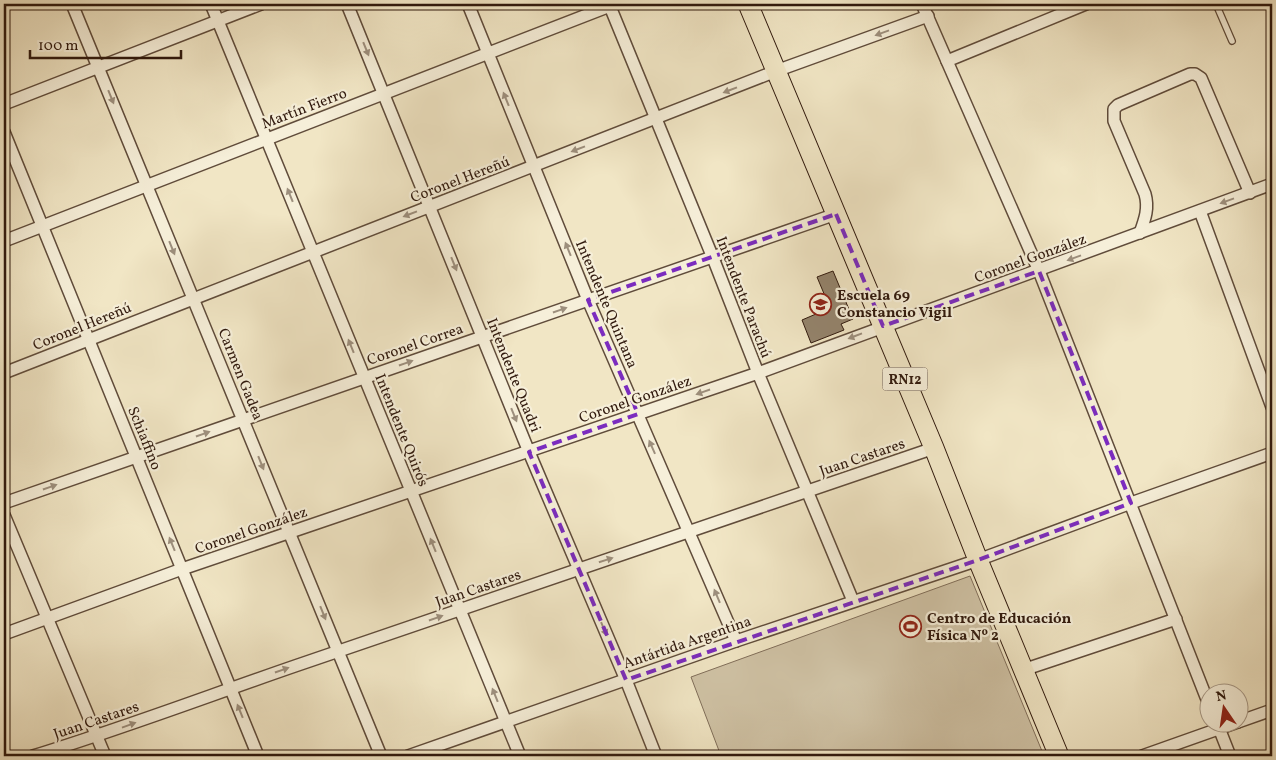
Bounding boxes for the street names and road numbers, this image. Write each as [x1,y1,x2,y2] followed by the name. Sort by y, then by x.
[259,84,350,135] street label: Martín Fierro
[408,152,513,209] street label: Coronel Hereñú
[972,229,1089,289] street label: Coronel González
[710,234,775,361] street label: Intendente Parachú
[569,237,642,372] street label: Intendente Quintana
[30,298,135,357] street label: Coronel Hereñú
[480,315,545,436] street label: Intendente Quadri
[365,319,466,372] street label: Coronel Correa
[212,325,268,424] street label: Carmen Gadea
[882,368,928,390] road number: RN12
[368,371,433,490] street label: Intendente Quirós
[576,371,695,429] street label: Coronel González
[121,404,166,473] street label: Schiaffino
[817,434,908,483] street label: Juan Castares
[192,502,311,560] street label: Coronel González
[433,565,524,614] street label: Juan Castares
[621,612,754,675] street label: Antártida Argentina
[51,697,142,746] street label: Juan Castares

